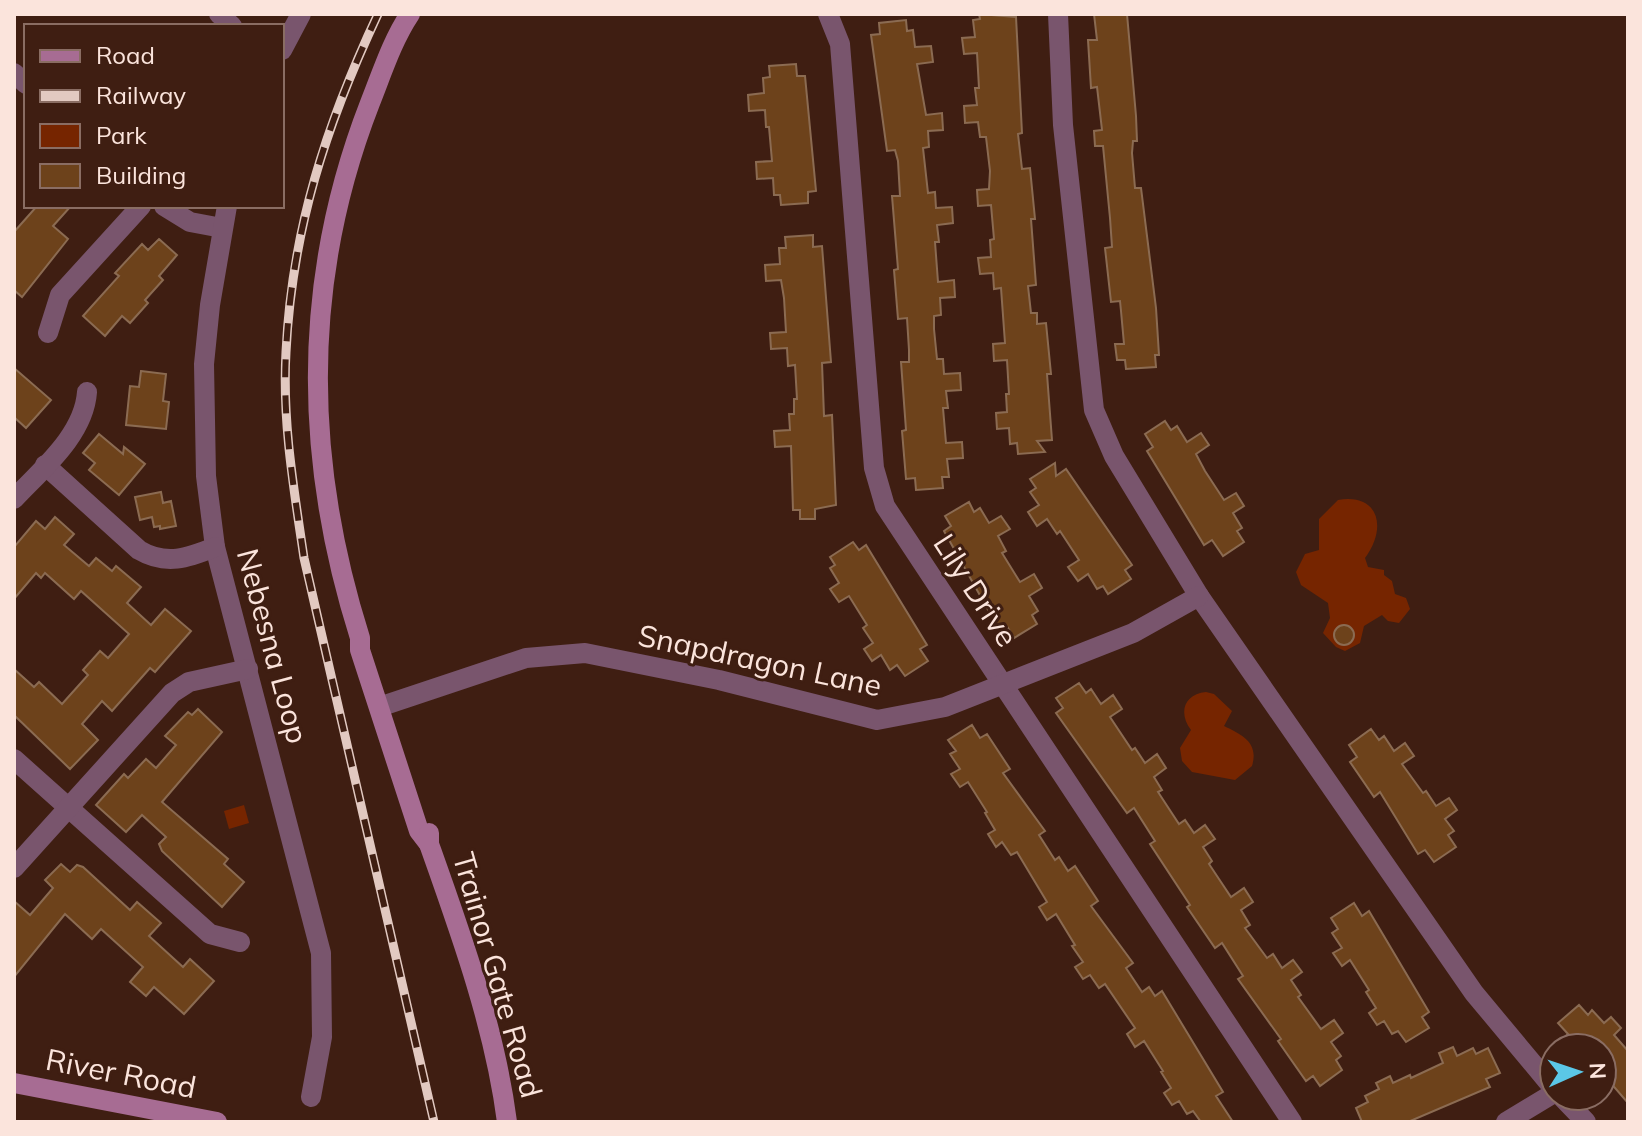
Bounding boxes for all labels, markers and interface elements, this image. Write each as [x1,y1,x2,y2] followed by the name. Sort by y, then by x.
[24,24,284,208] legend
[96,40,155,70] text: Road
[96,80,186,110] text: Railway
[96,120,147,150] text: Park
[96,160,186,190] text: Building
[926,526,1026,654] street label: Lily Drive
[229,545,317,747] street label: Nebesna Loop
[635,616,885,704] street label: Snapdragon Lane
[445,848,551,1102] street label: Trainor Gate Road
[1538,1032,1618,1112] north arrow
[43,1040,199,1106] street label: River Road
[1584,1062,1612,1080] text: N

